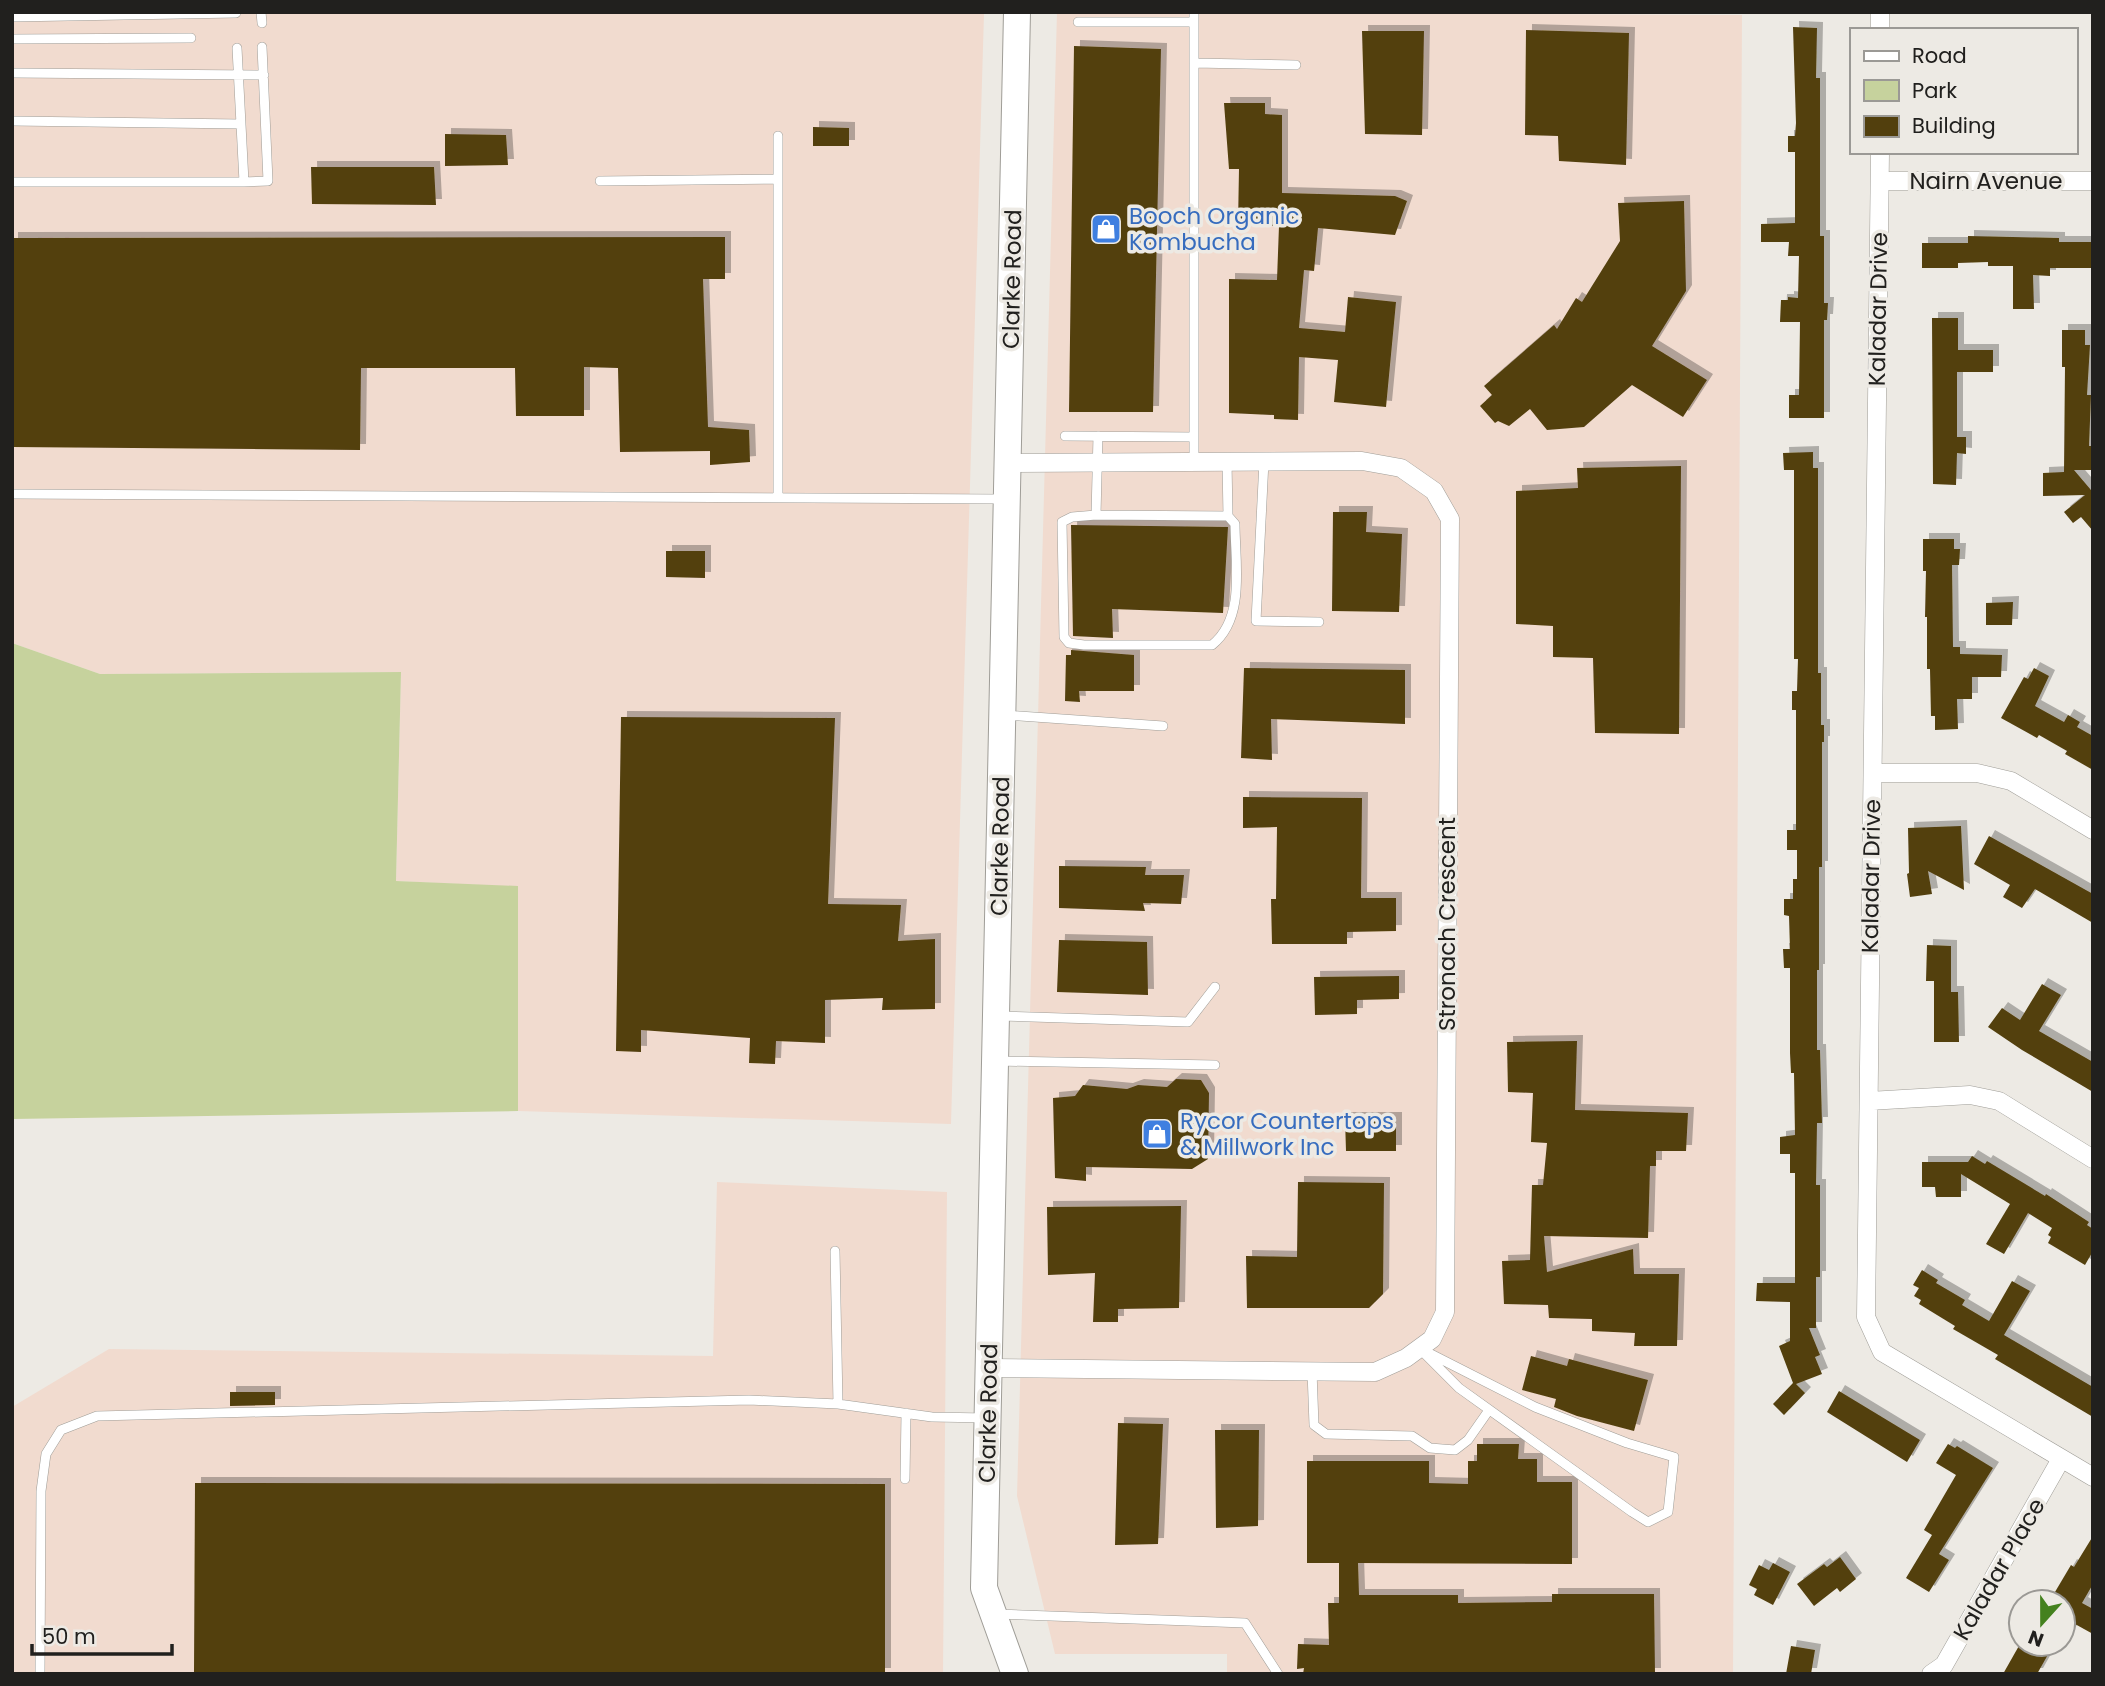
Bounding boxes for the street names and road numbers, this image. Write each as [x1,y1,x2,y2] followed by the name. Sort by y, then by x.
[1909,165,2063,197] street label: Nairn Avenue
[995,209,1029,349] street label: Clarke Road
[1861,232,1895,386] street label: Kaladar Drive
[983,776,1017,916] street label: Clarke Road
[1854,799,1888,953] street label: Kaladar Drive
[1431,817,1463,1031] street label: Stronach Crescent
[971,1343,1005,1483] street label: Clarke Road
[1945,1492,2053,1646] street label: Kaladar Place

